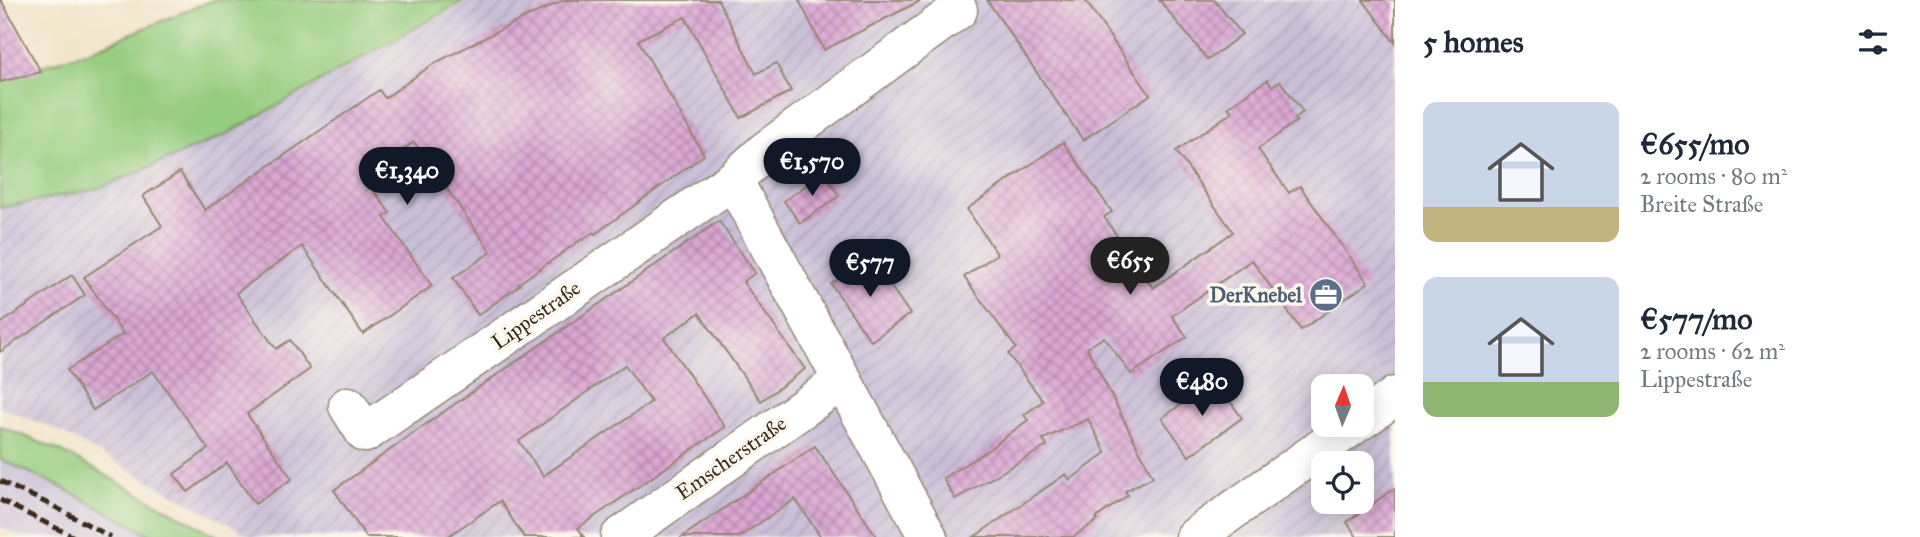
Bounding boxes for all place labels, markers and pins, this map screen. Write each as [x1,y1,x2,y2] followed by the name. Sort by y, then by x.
[755,138,869,198] pin: €1,570
[350,148,464,207] pin: €1,340
[1089,238,1171,297] pin: €655
[829,240,911,299] pin: €577
[1307,276,1345,314] office icon: DerKnebel
[1210,282,1303,308] place label: DerKnebel
[1161,358,1243,418] pin: €480

